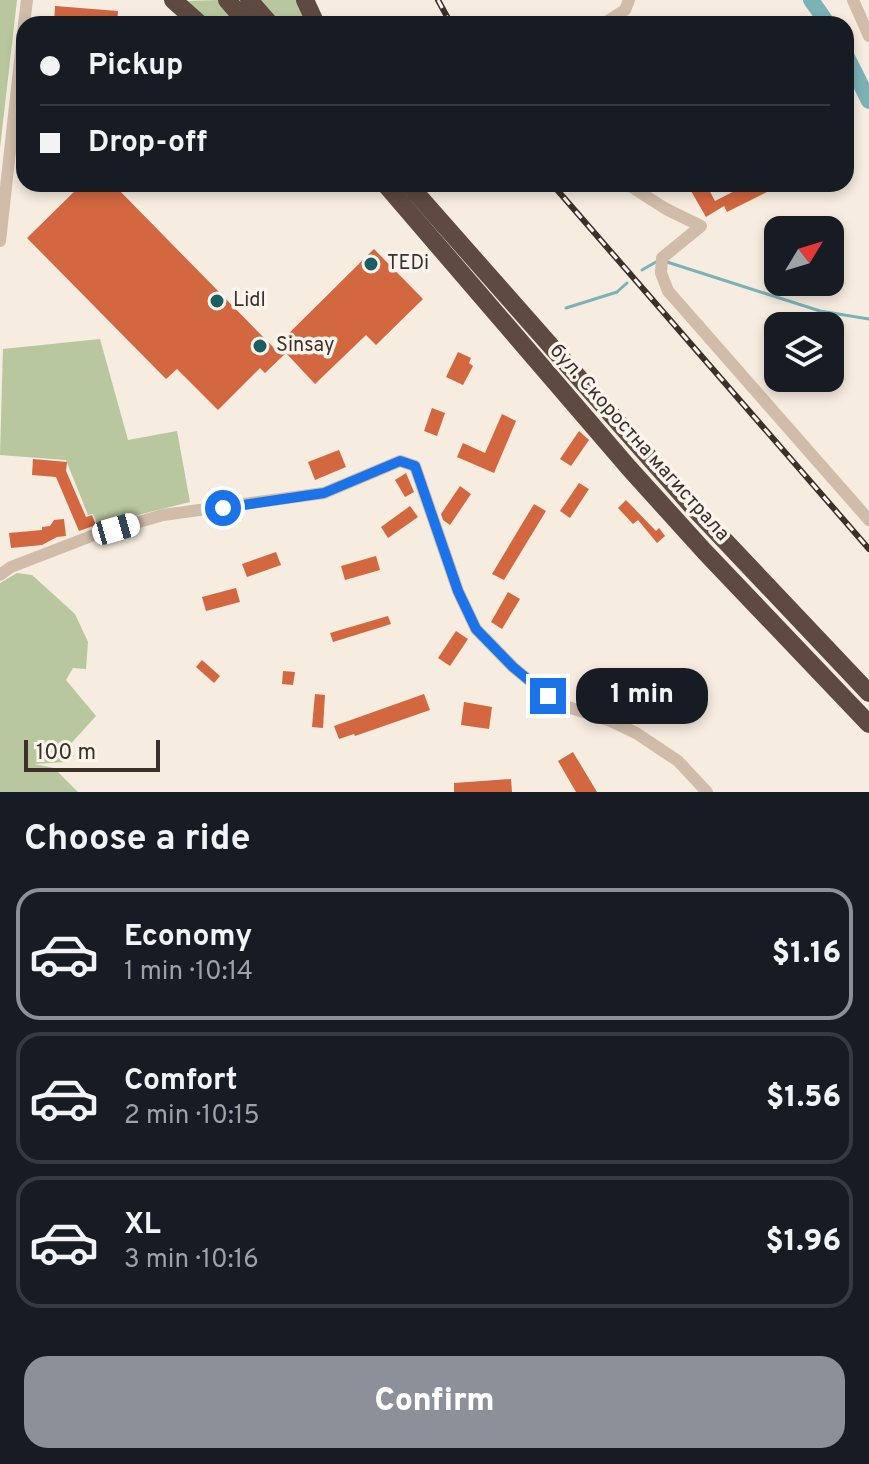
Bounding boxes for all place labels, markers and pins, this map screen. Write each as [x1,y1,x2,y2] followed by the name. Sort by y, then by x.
[387,251,429,277] place label: TEDi
[362,255,380,273] marker: TEDi
[233,288,266,314] place label: Lidl
[208,292,226,310] marker: Lidl
[276,333,335,359] place label: Sinsay
[251,337,269,355] marker: Sinsay

